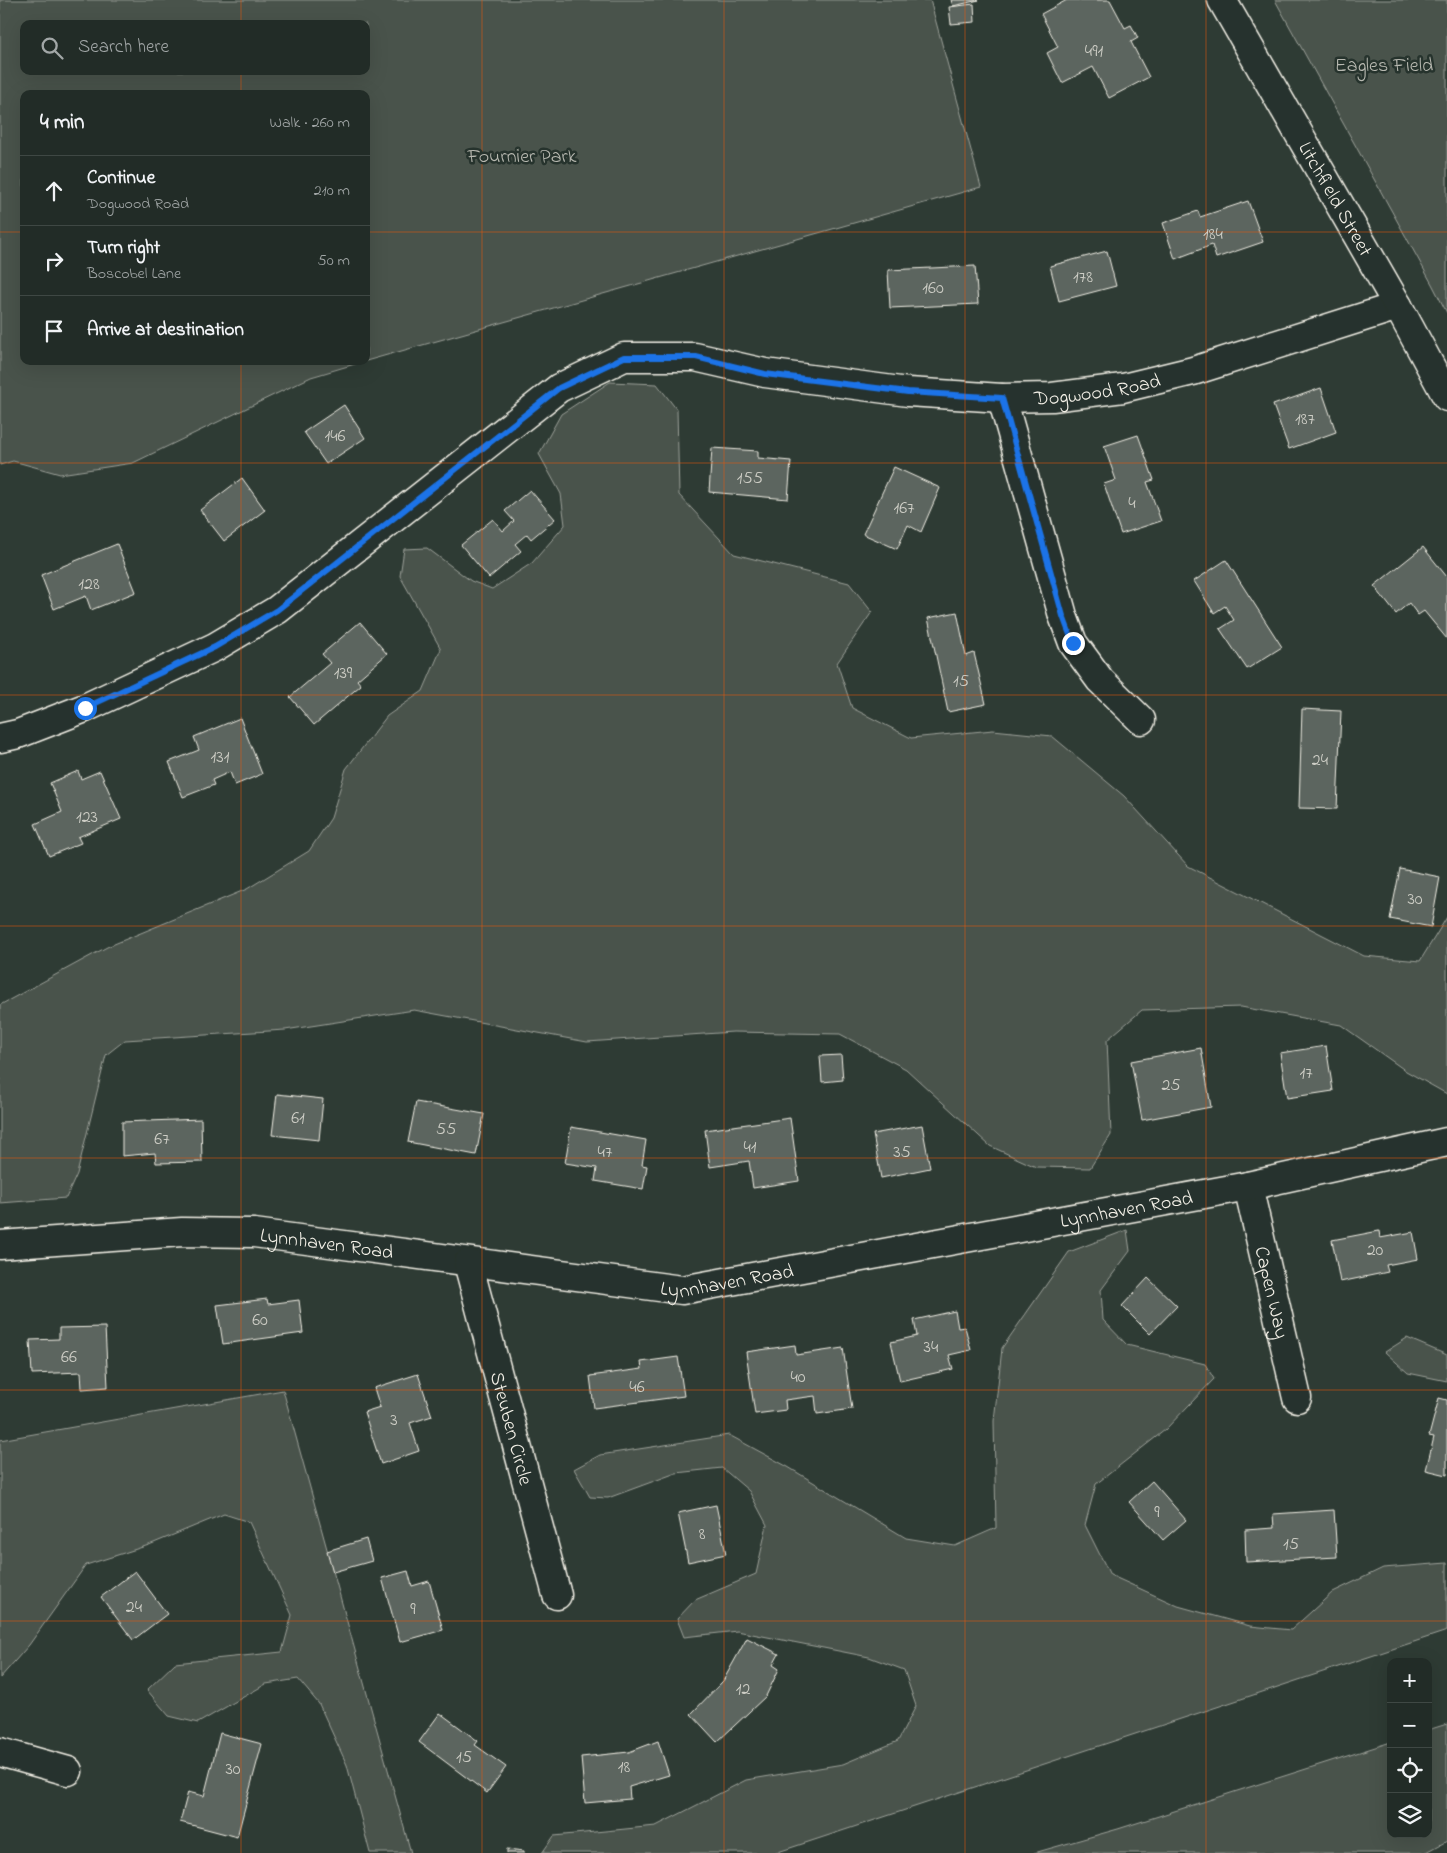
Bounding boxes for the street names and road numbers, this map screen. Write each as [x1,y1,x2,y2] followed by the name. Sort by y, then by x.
[1290,137,1379,263] street label: Litchfield Street
[1033,367,1164,414] street label: Dogwood Road
[1058,1184,1195,1237] street label: Lynnhaven Road
[258,1222,395,1268] street label: Lynnhaven Road
[1245,1244,1295,1342] street label: Capen Way
[659,1258,796,1307] street label: Lynnhaven Road
[481,1369,539,1489] street label: Steuben Circle

